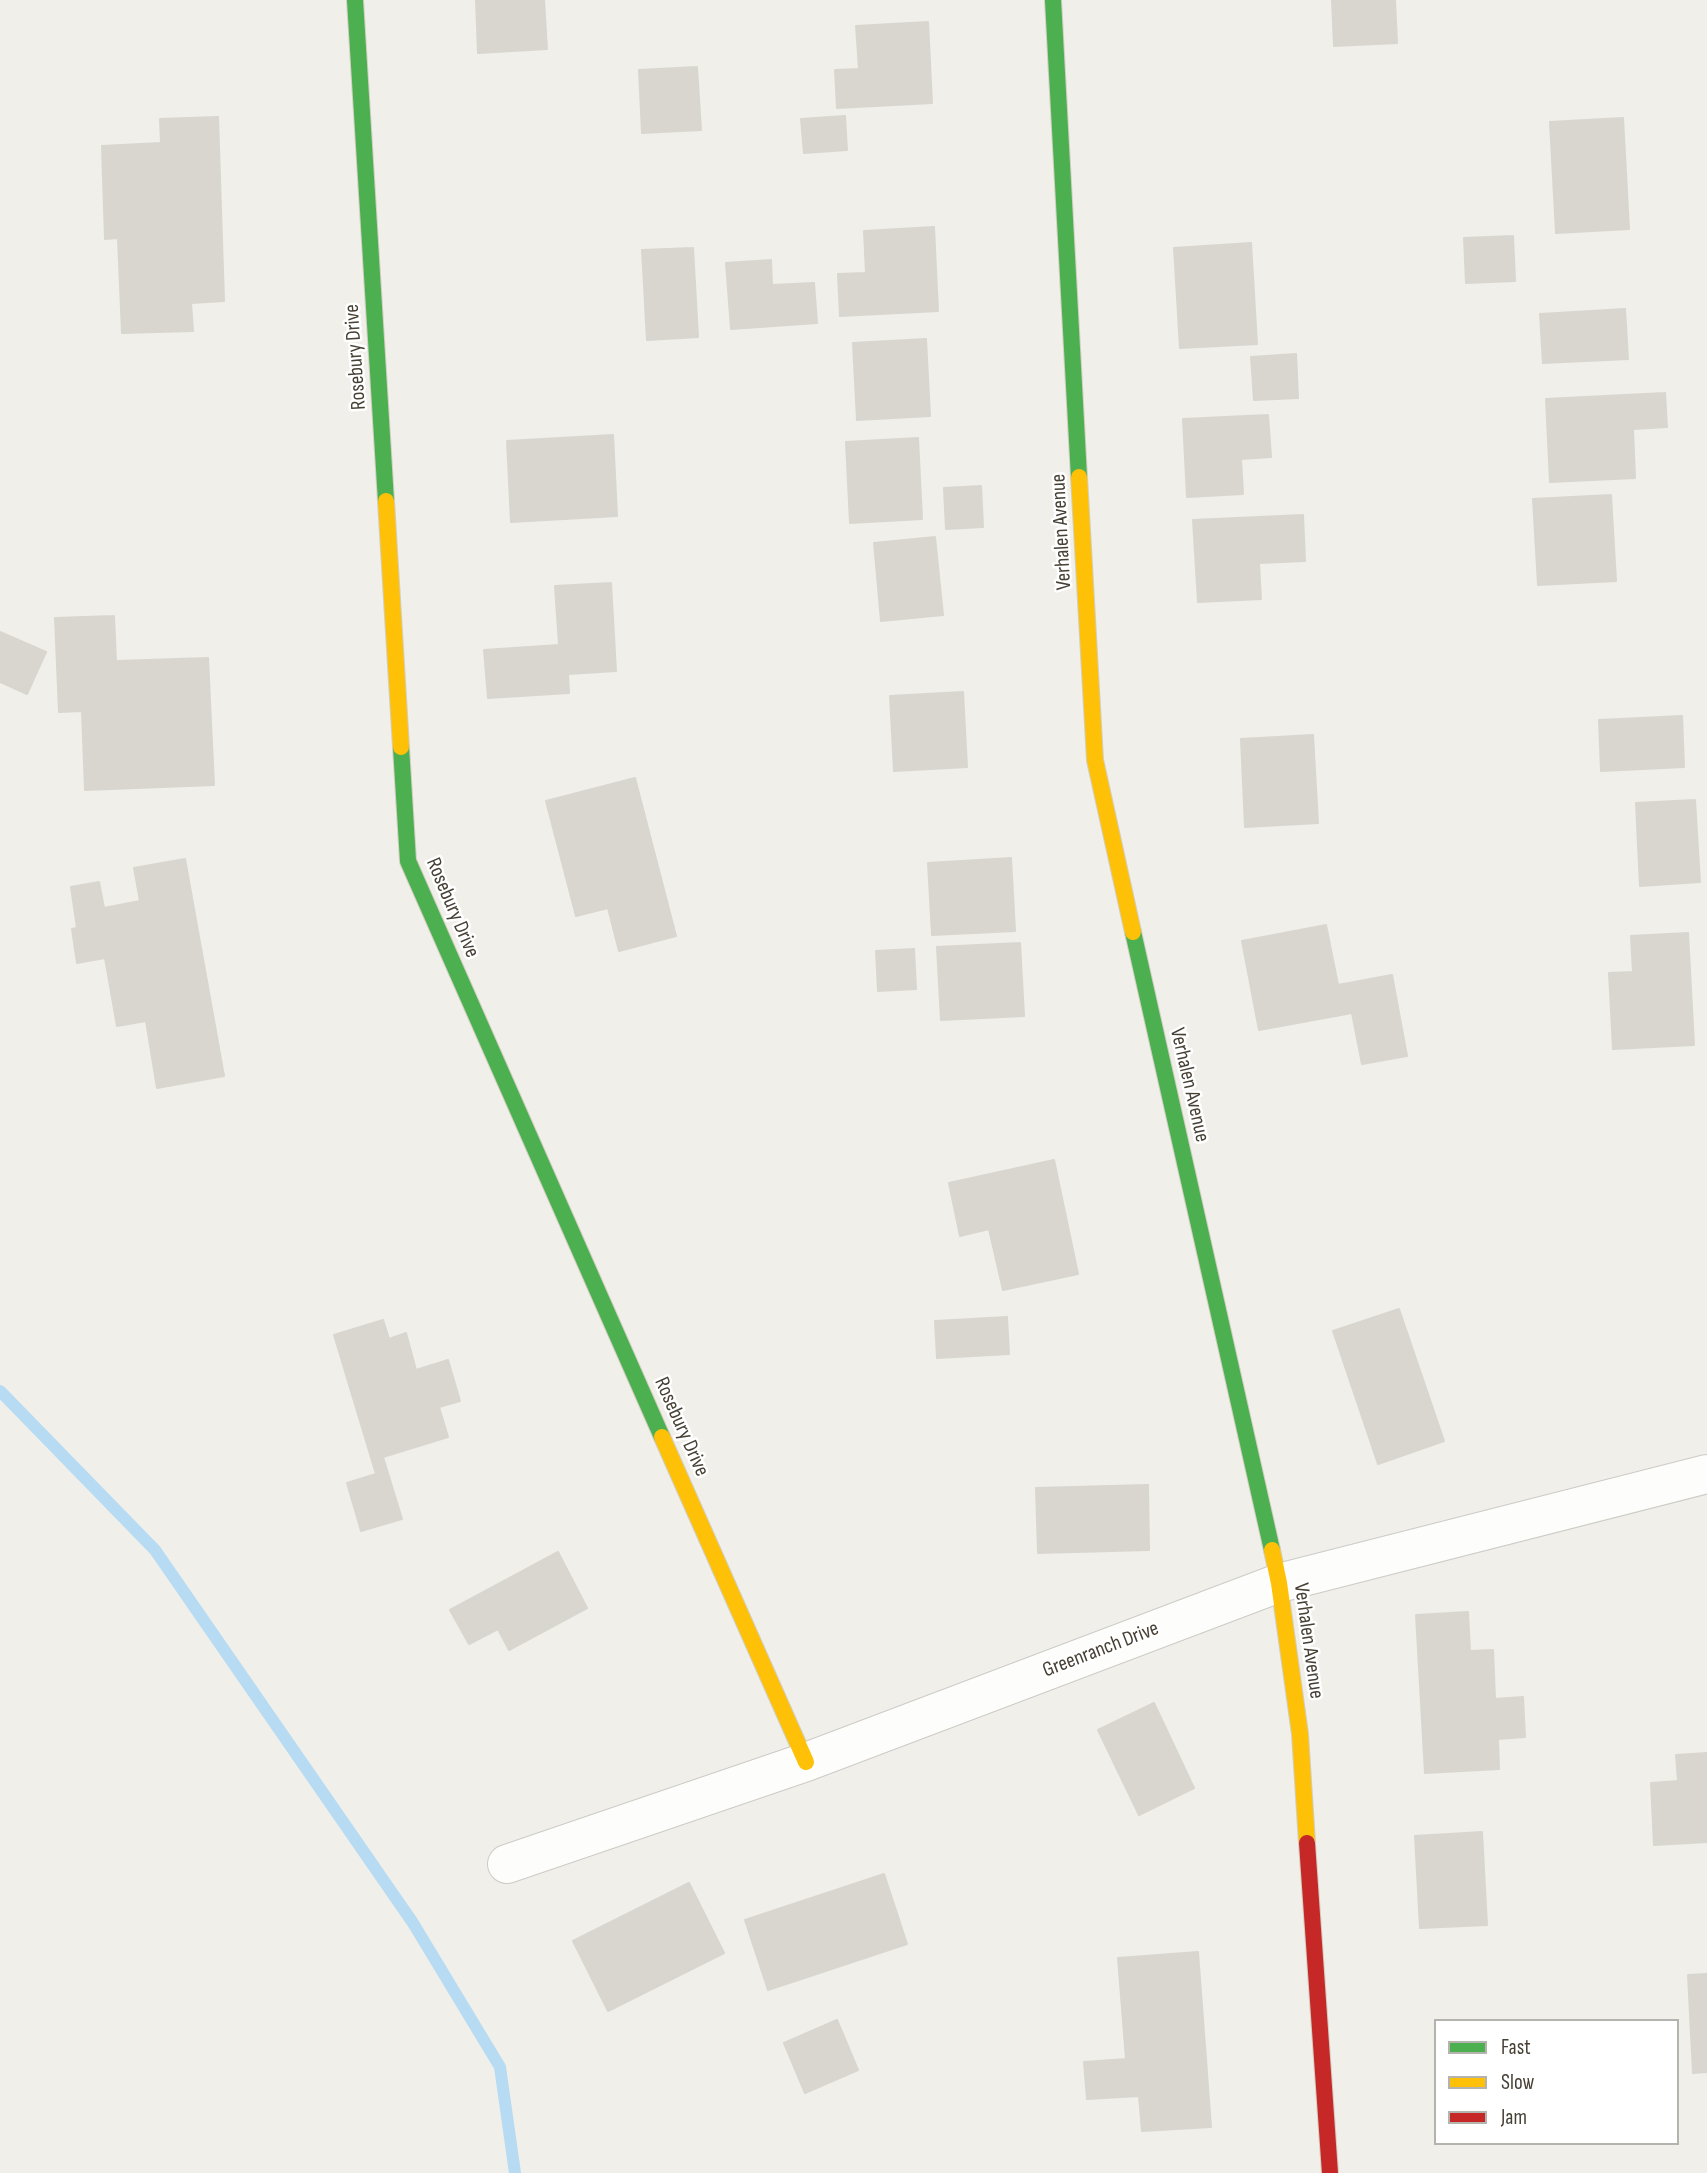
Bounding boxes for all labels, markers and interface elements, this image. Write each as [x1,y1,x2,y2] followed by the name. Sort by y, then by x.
[340,303,372,411] street label: Rosebury Drive
[1046,473,1078,591] street label: Verhalen Avenue
[420,854,484,962] street label: Rosebury Drive
[1164,1025,1214,1145] street label: Verhalen Avenue
[648,1373,714,1481] street label: Rosebury Drive
[1287,1582,1329,1700] street label: Verhalen Avenue
[1039,1616,1163,1684] street label: Greenranch Drive
[1434,2019,1679,2145] legend
[1501,2035,1531,2060] text: Fast
[1501,2070,1534,2095] text: Slow
[1501,2105,1527,2130] text: Jam

